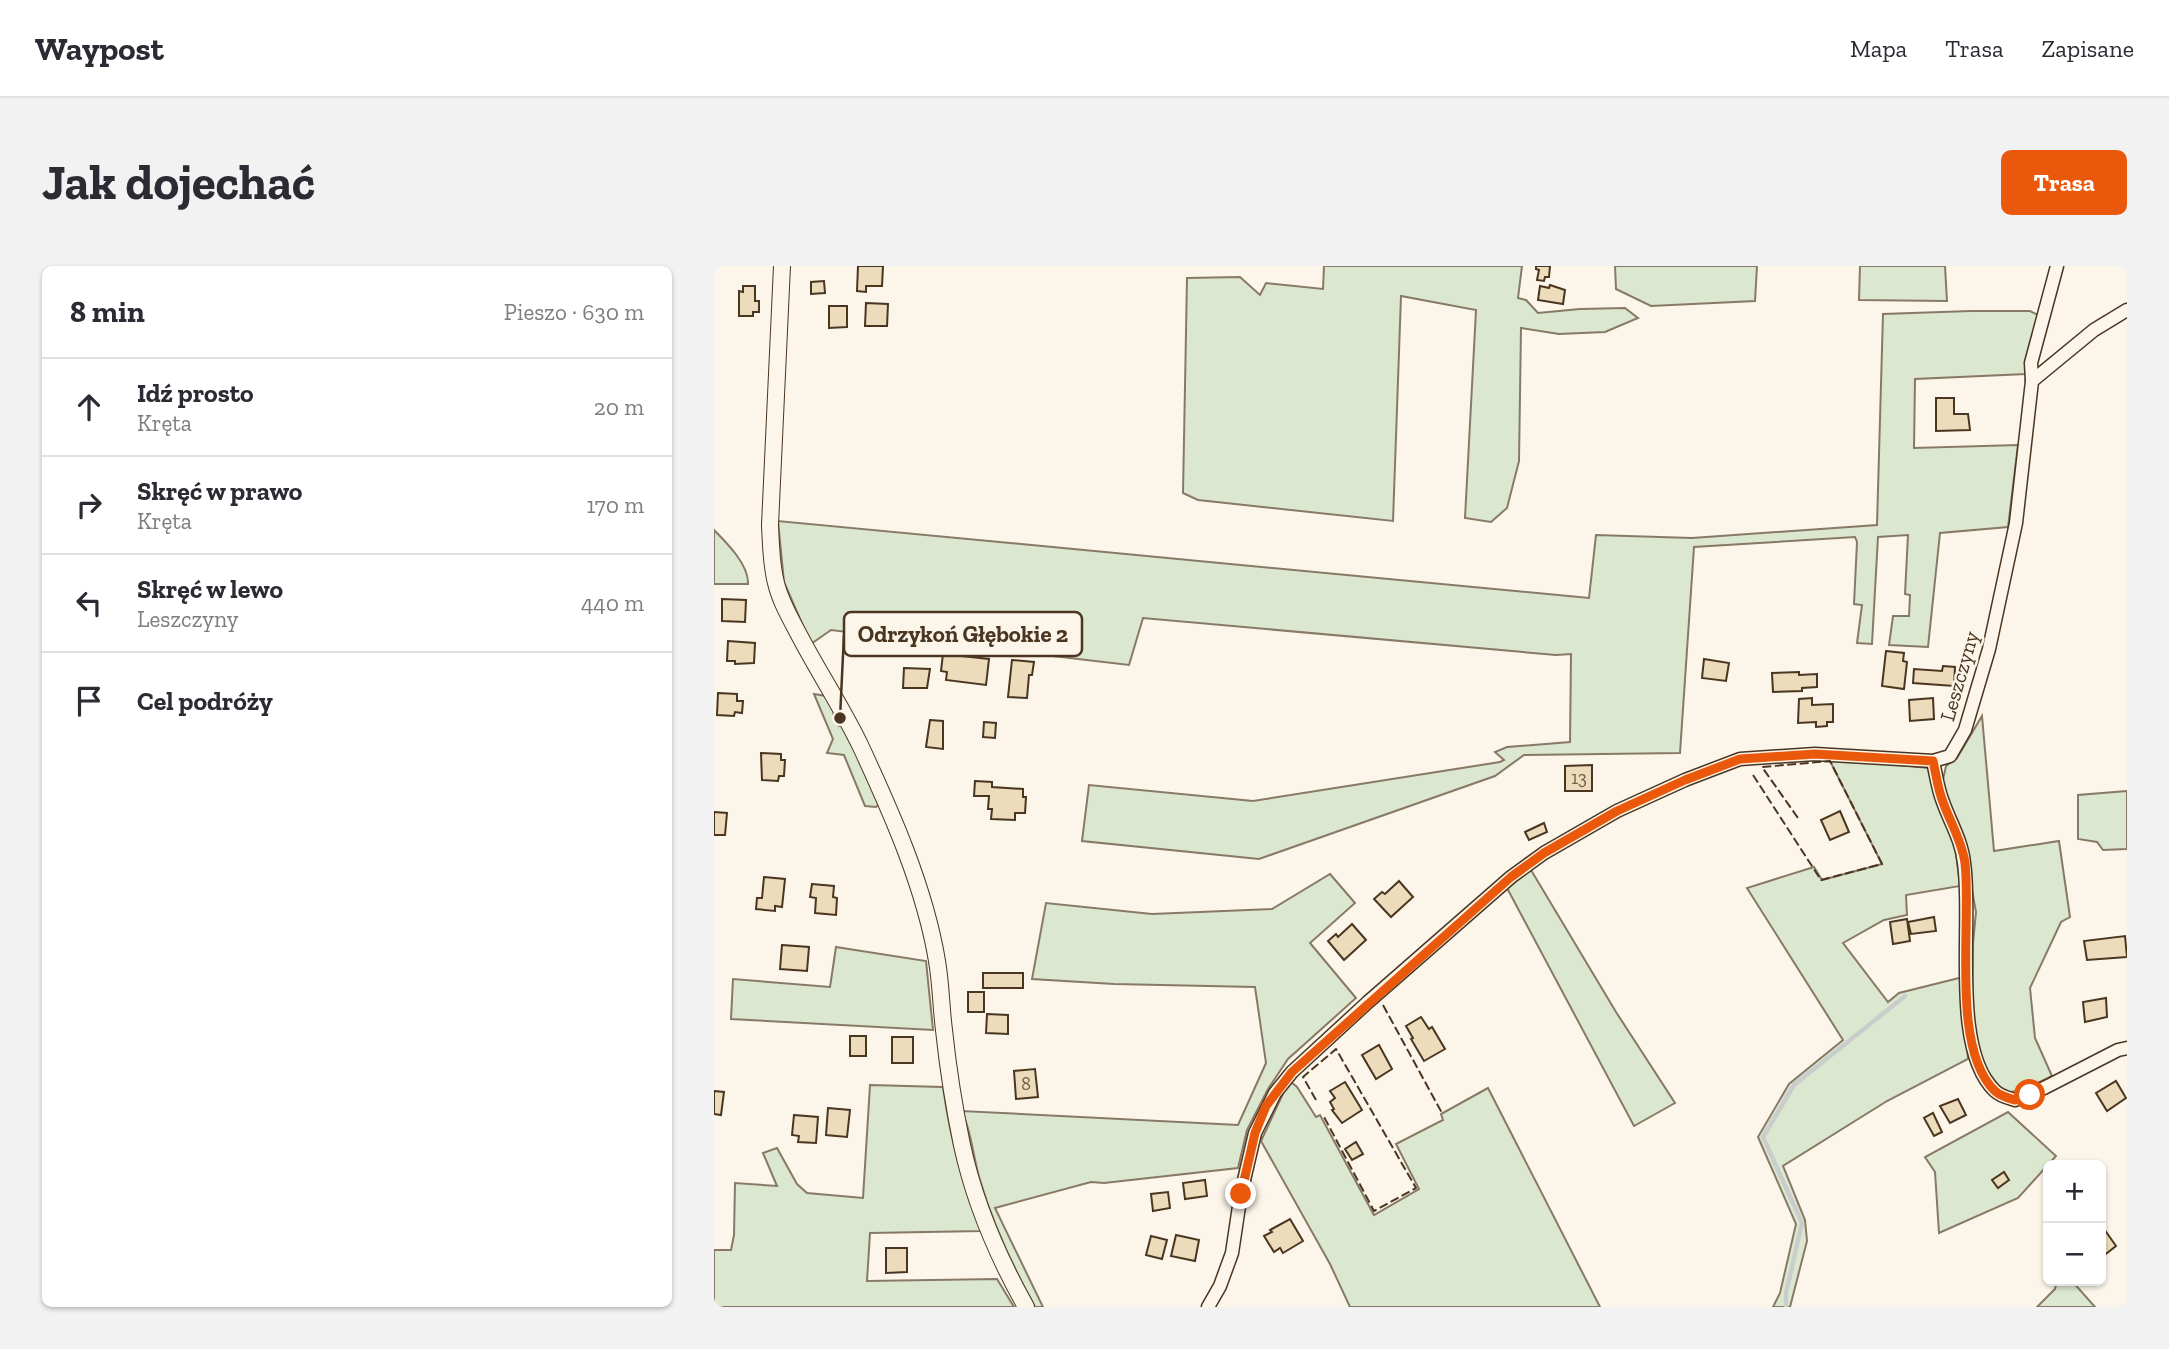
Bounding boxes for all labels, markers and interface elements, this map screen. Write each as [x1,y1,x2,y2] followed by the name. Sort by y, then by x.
[35,29,164,68] text: Waypost
[1850,34,1907,63] text: Mapa
[1945,34,2004,63] text: Trasa
[2042,34,2134,63] text: Zapisane
[2001,150,2127,215] button: Trasa
[42,153,315,212] text: Jak dojechać
[70,294,145,330] text: 8 min
[504,298,644,326] text: Pieszo · 630 m
[137,377,254,409] text: Idź prosto
[70,388,108,426] icon: ahead
[594,393,644,421] text: 20 m
[137,409,192,437] text: Kręta
[137,475,302,507] text: Skręć w prawo
[70,486,108,524] icon: right
[586,491,644,519] text: 170 m
[137,507,192,535] text: Kręta
[137,573,283,605] text: Skręć w lewo
[70,584,108,622] icon: left
[581,589,644,617] text: 440 m
[137,605,238,633] text: Leszczyny
[844,612,1082,656] callout: Odrzykoń Głębokie 2
[858,620,1068,648] text: Odrzykoń Głębokie 2
[1934,628,1984,724] street label: Leszczyny
[70,682,108,720] icon: arrive
[137,685,273,717] text: Cel podróży
[1571,767,1587,789] house number: 13
[1021,1073,1031,1095] house number: 8
[2014,1079,2045,1110] route start
[2043,1160,2106,1286] map controls
[2043,1160,2106,1223] button: +
[1225,1178,1256,1209] route end
[2043,1223,2106,1286] button: −

